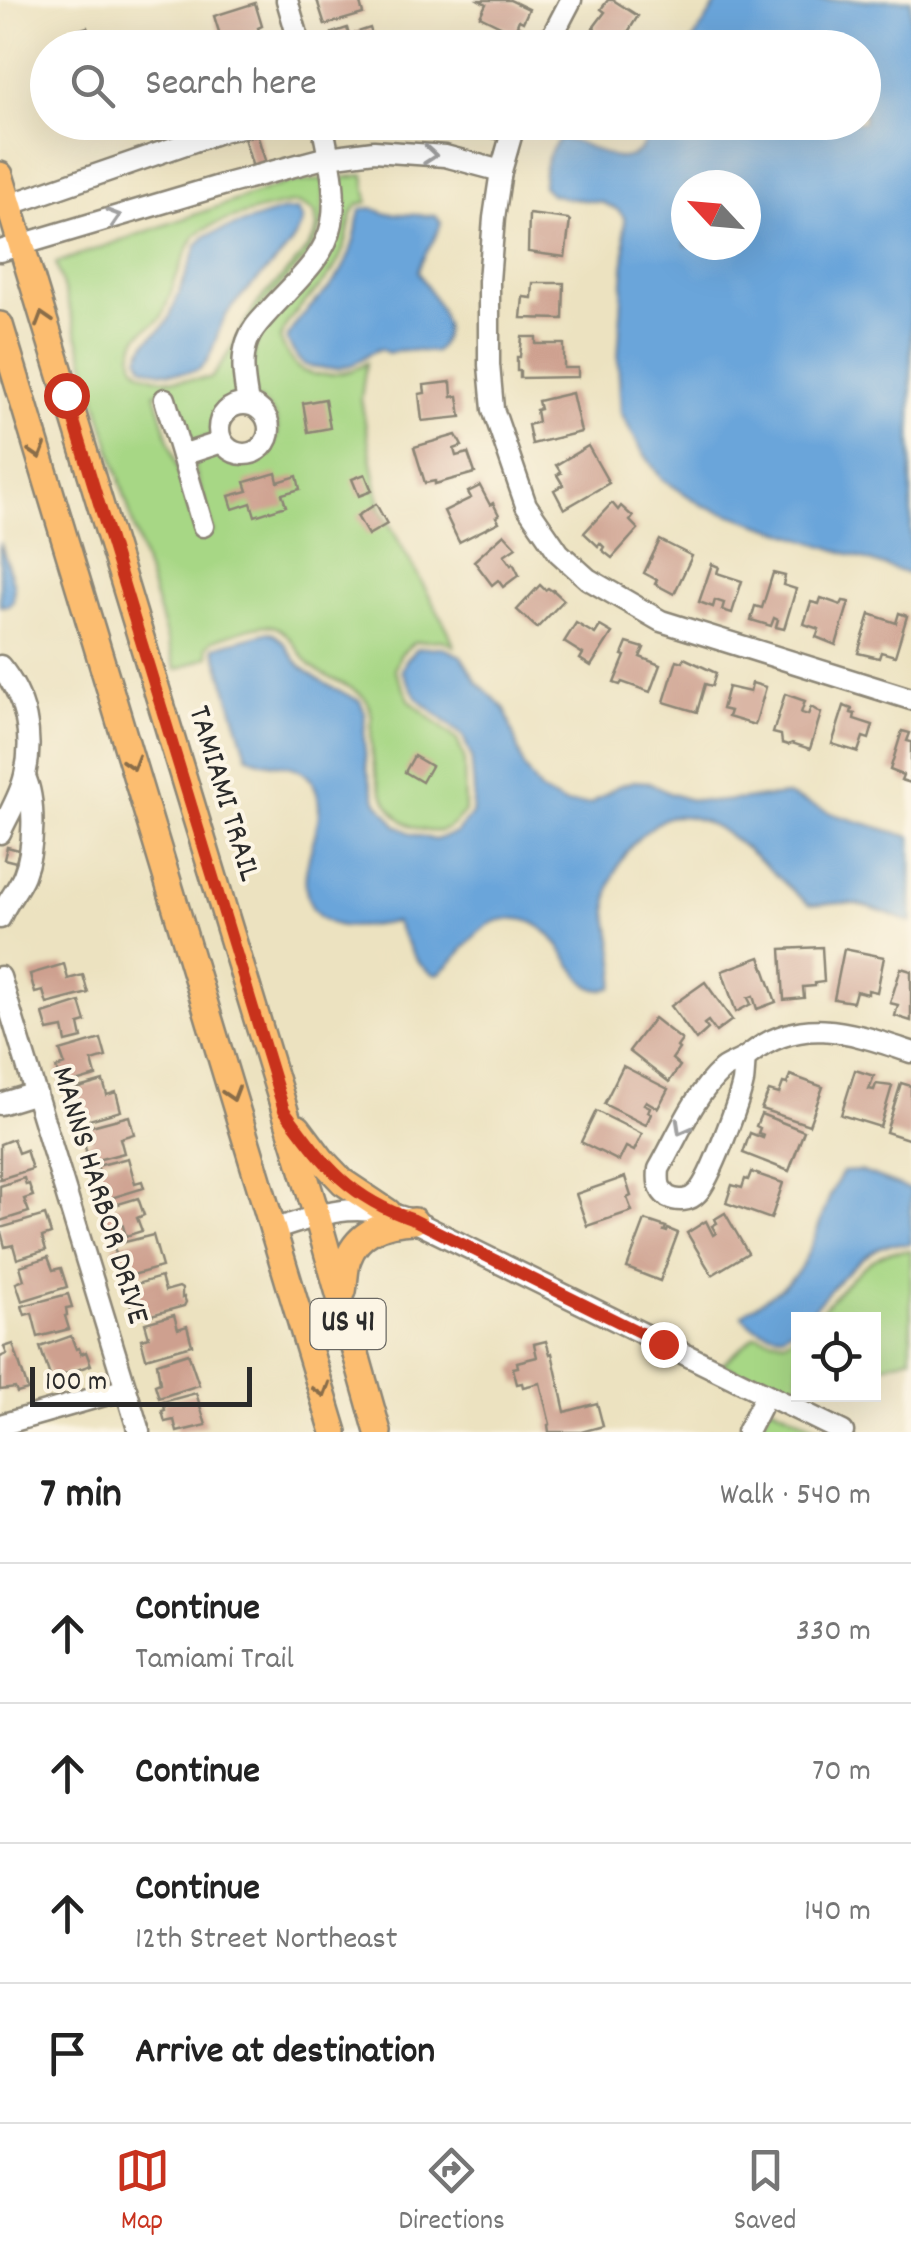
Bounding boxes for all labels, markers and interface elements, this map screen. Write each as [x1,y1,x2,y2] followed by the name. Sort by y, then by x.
[30,30,881,140] search box
[65,58,120,113] icon: search
[145,58,317,113] text: Search here
[423,143,439,165] one-way arrow
[671,170,761,260] north arrow
[105,208,122,229] one-way arrow
[34,311,55,328] one-way arrow
[44,373,90,419] route start
[26,443,47,460] one-way arrow
[174,701,270,887] street label: TAMIAMI TRAIL
[120,754,141,771] one-way arrow
[37,1062,159,1331] street label: MANNS HARBOR DRIVE
[220,1085,241,1102] one-way arrow
[674,1118,694,1136] one-way arrow
[310,1299,386,1349] road number: US 41
[791,1312,881,1402] map controls
[791,1312,881,1402] button: locate
[641,1322,687,1368] route end
[30,1362,252,1406] scale bar
[45,1364,107,1404] text: 100 m
[310,1381,331,1398] one-way arrow
[40,1467,122,1527] text: 7 min
[720,1474,871,1520] text: Walk · 540 m
[135,1583,260,1638] text: Continue
[40,1606,95,1661] icon: ahead
[796,1610,871,1656] text: 330 m
[135,1638,294,1684] text: Tamiami Trail
[40,1746,95,1801] icon: ahead
[135,1746,260,1801] text: Continue
[812,1750,871,1796] text: 70 m
[135,1863,260,1918] text: Continue
[40,1886,95,1941] icon: ahead
[804,1890,871,1936] text: 140 m
[135,1918,398,1964] text: 12th Street Northeast
[40,2026,95,2081] icon: arrive
[135,2026,435,2081] text: Arrive at destination
[115,2143,170,2243] tab: Map
[399,2143,505,2243] tab: Directions
[734,2143,796,2243] tab: Saved

